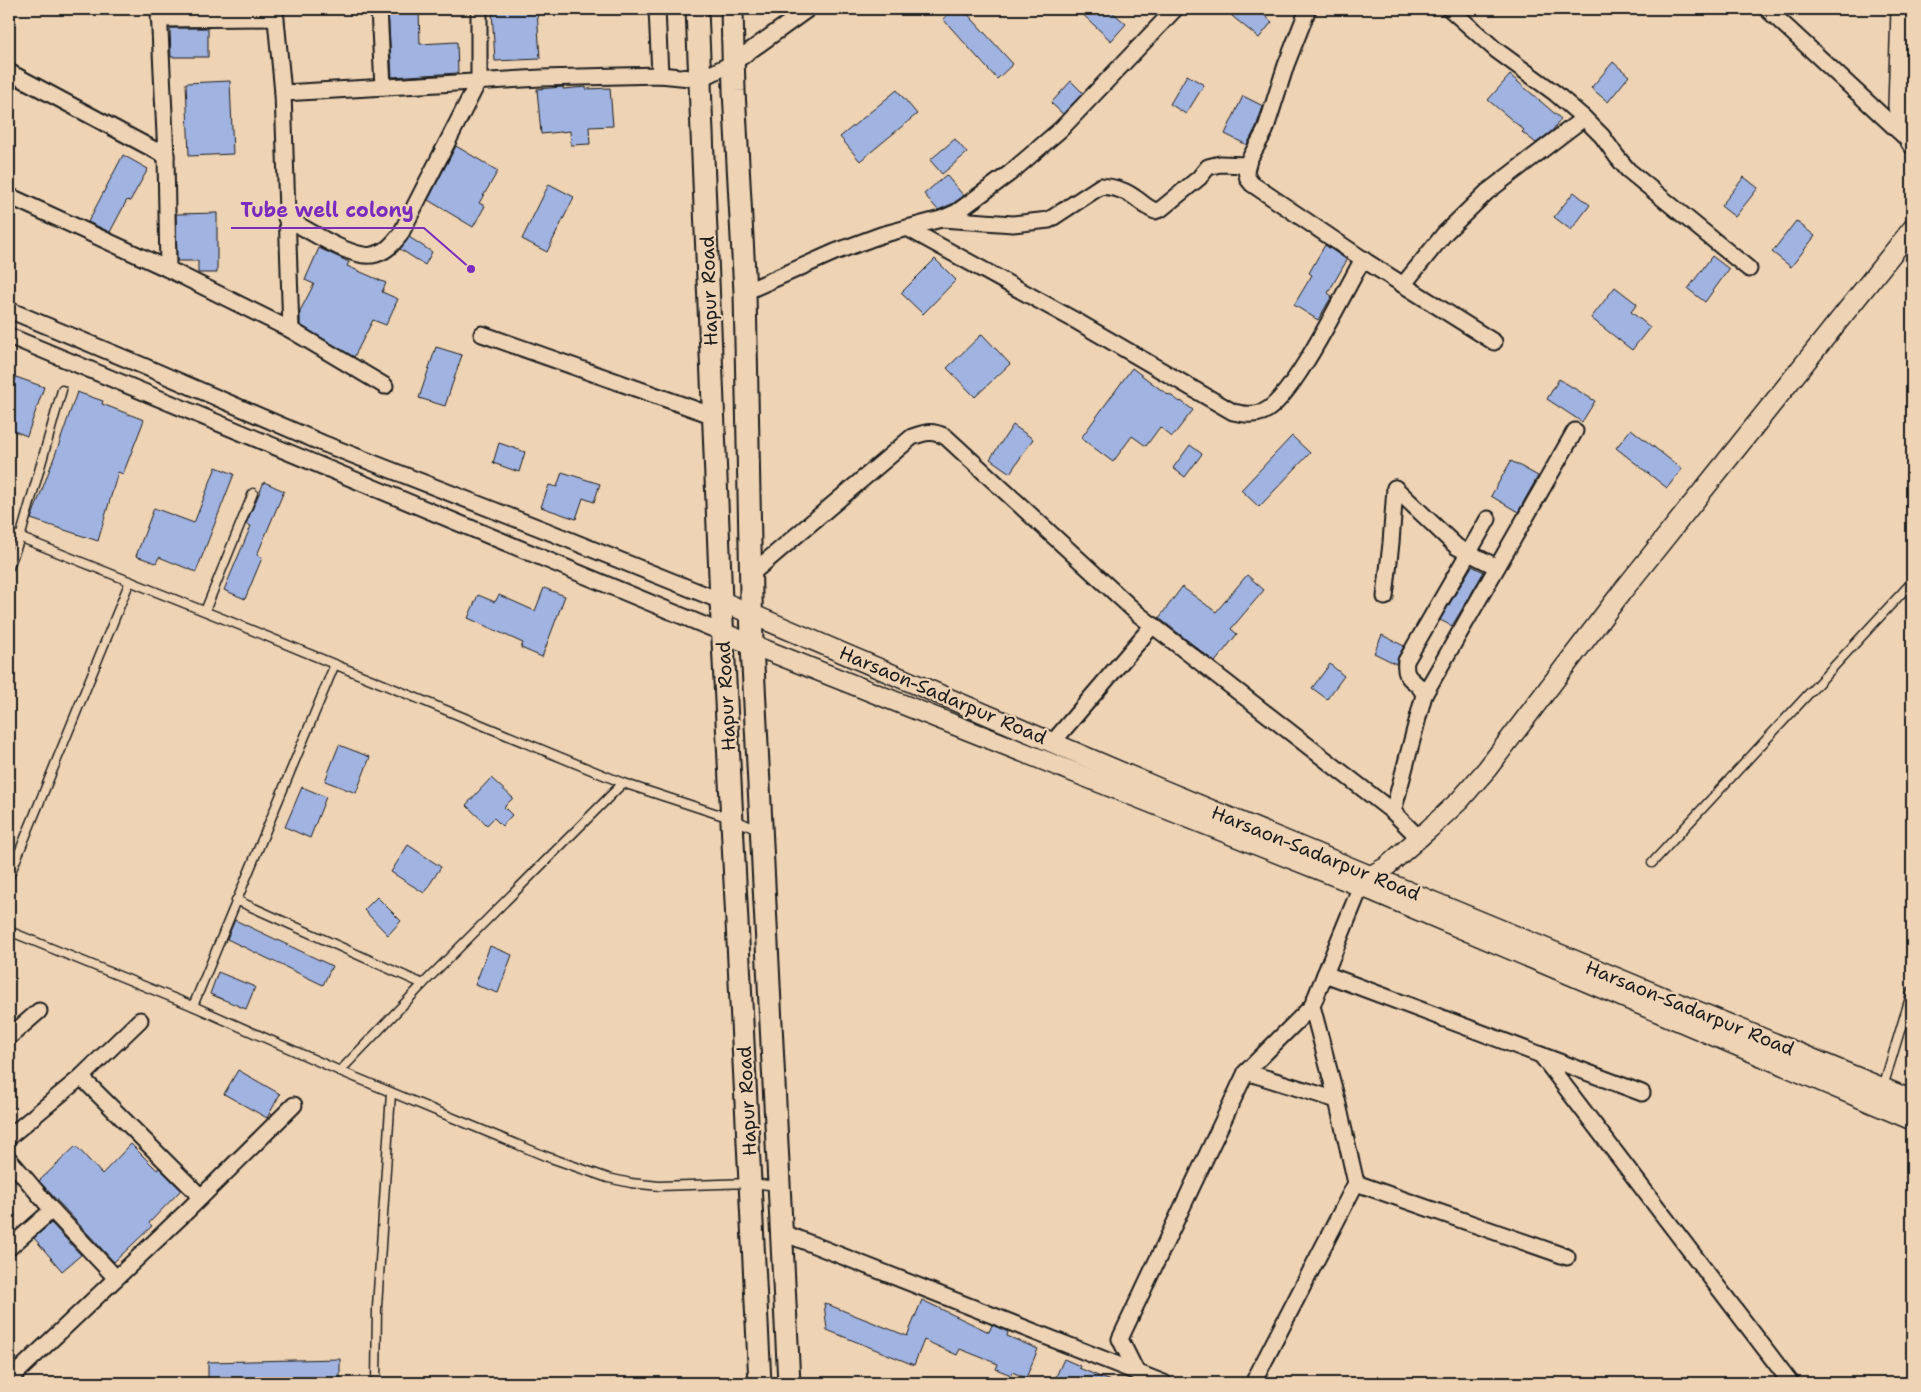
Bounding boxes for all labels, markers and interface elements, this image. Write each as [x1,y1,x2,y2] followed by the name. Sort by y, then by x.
[231,193,424,228] callout: Tube well colony
[240,197,414,223] text: Tube well colony
[695,236,723,346] street label: Hapur Road
[711,640,741,752] street label: Hapur Road
[835,640,1051,750] street label: Harsaon-Sadarpur Road
[1208,800,1424,906] street label: Harsaon-Sadarpur Road
[1582,955,1798,1061] street label: Harsaon-Sadarpur Road
[732,1045,762,1157] street label: Hapur Road

